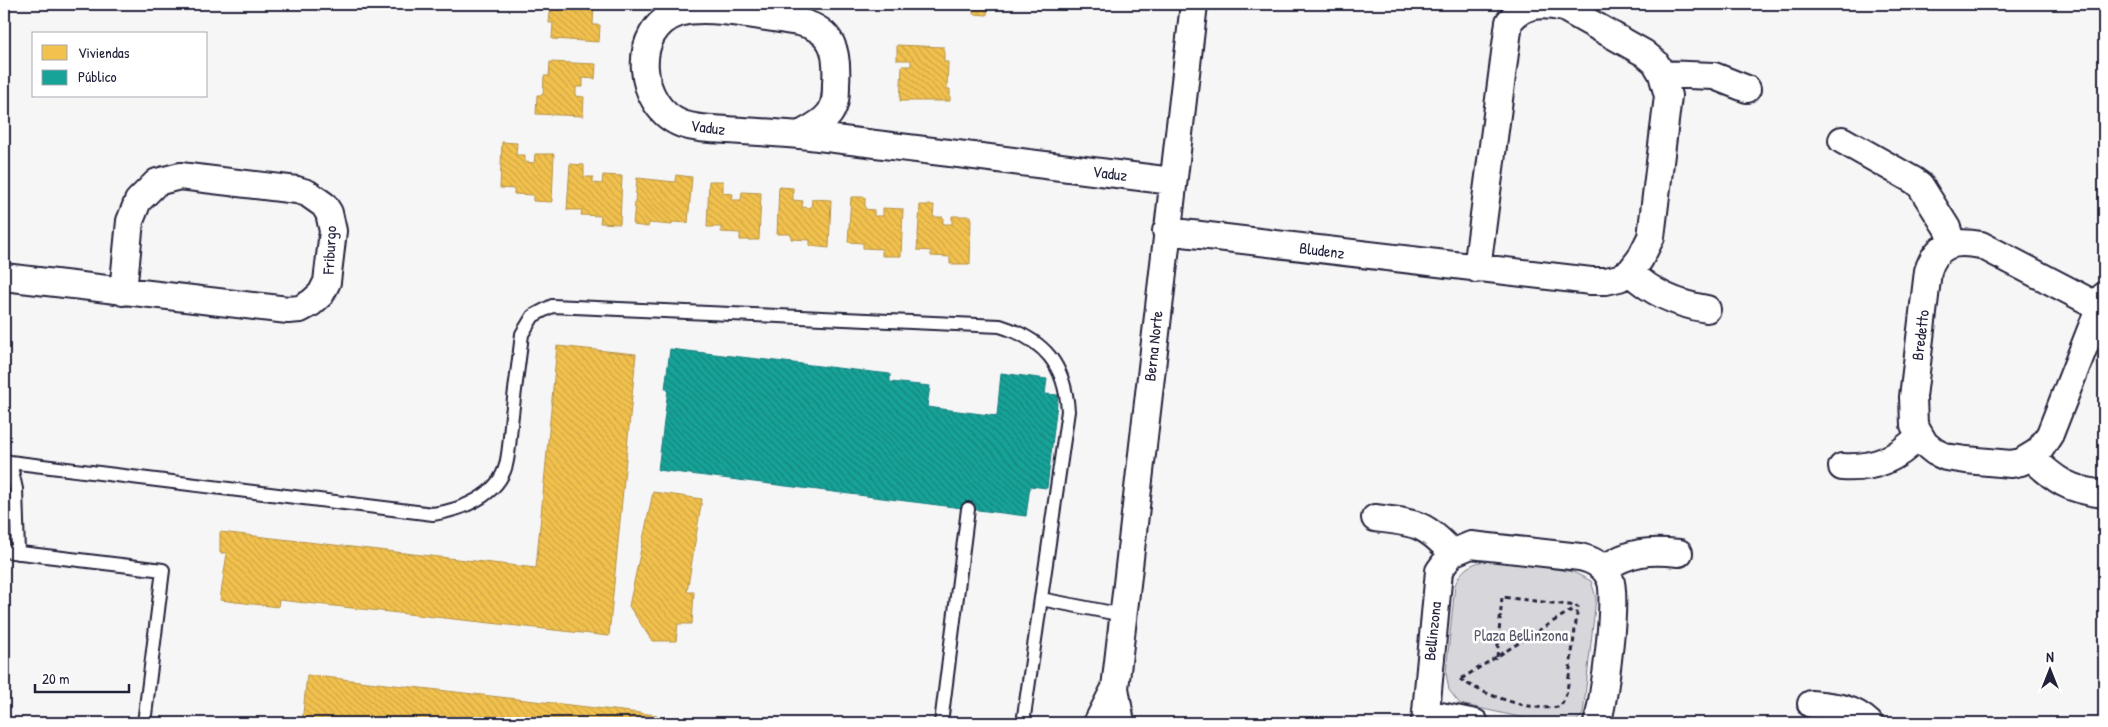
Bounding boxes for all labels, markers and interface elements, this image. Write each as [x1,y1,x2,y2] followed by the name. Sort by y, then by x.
[32,32,208,98] legend
[78,42,130,63] text: Viviendas
[78,66,117,87] text: Público
[689,114,727,140] street label: Vaduz
[1091,160,1129,186] street label: Vaduz
[317,225,341,276] street label: Friburgo
[1298,236,1346,264] street label: Bludenz
[1906,308,1934,362] street label: Bredetto
[1138,309,1168,382] street label: Berna Norte
[1418,601,1446,661] street label: Bellinzona
[1474,624,1568,646] park label: Plaza Bellinzona
[2026,644,2076,694] north arrow
[2046,647,2054,666] text: N
[35,662,129,694] scale bar
[42,668,69,689] text: 20 m

